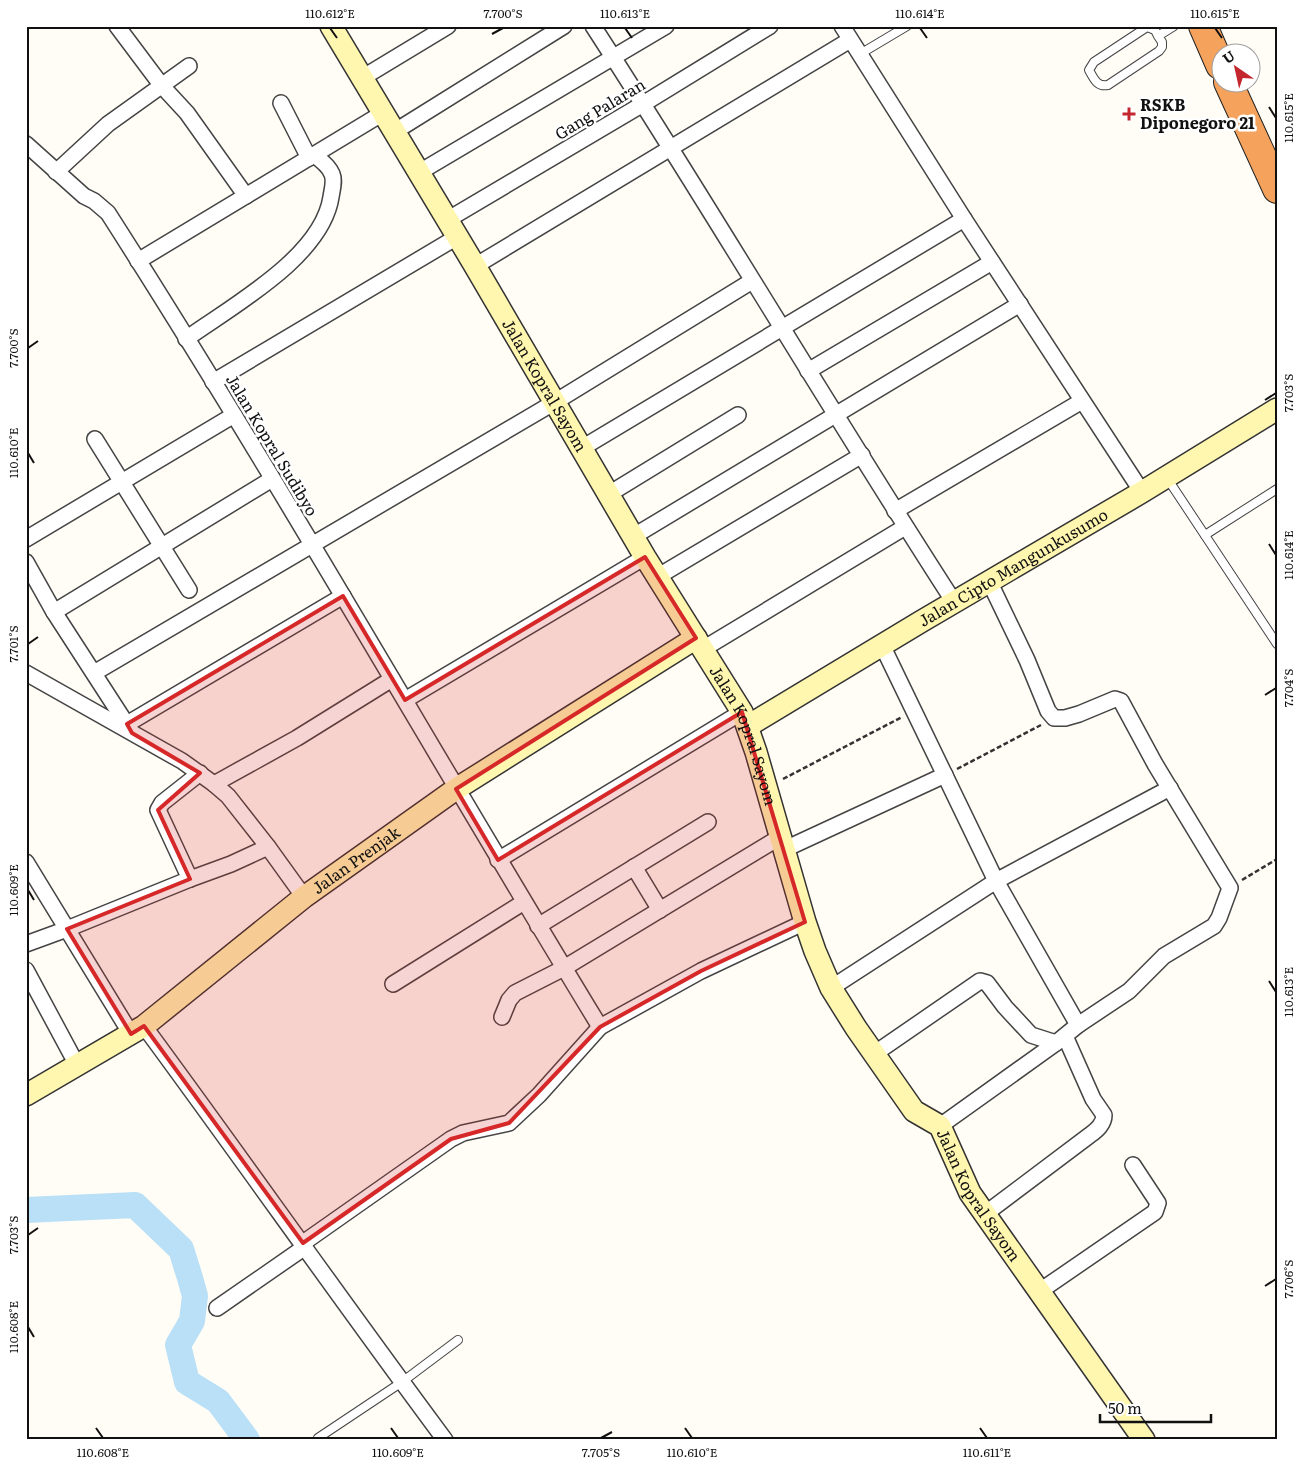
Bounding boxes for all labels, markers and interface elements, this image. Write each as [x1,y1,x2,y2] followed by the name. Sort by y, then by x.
[305,4,355,22] text: 110.612°E
[483,4,523,22] text: 7.700°S
[600,4,650,22] text: 110.613°E
[895,4,945,22] text: 110.614°E
[1190,4,1240,22] text: 110.615°E
[1210,42,1260,92] north arrow
[1218,45,1238,68] text: U
[550,71,650,145] street label: Gang Palaran
[1140,92,1255,134] place label: RSKB Diponegoro 21
[1279,93,1297,143] text: 110.615°E
[1122,107,1136,121] marker: RSKB Diponegoro 21
[497,314,594,456] street label: Jalan Kopral Sayom
[4,328,22,368] text: 7.700°S
[221,369,325,520] street label: Jalan Kopral Sudibyo
[1279,374,1297,412] text: 7.703°S
[4,427,22,478] text: 110.610°E
[913,502,1112,632] street label: Jalan Cipto Mangunkusumo
[1279,530,1297,580] text: 110.614°E
[4,625,22,663] text: 7.701°S
[704,660,784,809] street label: Jalan Kopral Sayom
[1279,669,1297,707] text: 7.704°S
[306,819,405,899] street label: Jalan Prenjak
[4,864,22,916] text: 110.609°E
[1279,967,1297,1017] text: 110.613°E
[932,1124,1028,1266] street label: Jalan Kopral Sayom
[4,1216,22,1254] text: 7.703°S
[1279,1260,1297,1298] text: 7.706°S
[4,1301,22,1353] text: 110.608°E
[1100,1391,1212,1423] scale bar
[1108,1396,1142,1419] text: 50 m
[77,1443,129,1461] text: 110.608°E
[372,1443,424,1461] text: 110.609°E
[582,1443,620,1461] text: 7.705°S
[667,1443,718,1461] text: 110.610°E
[963,1443,1012,1461] text: 110.611°E

